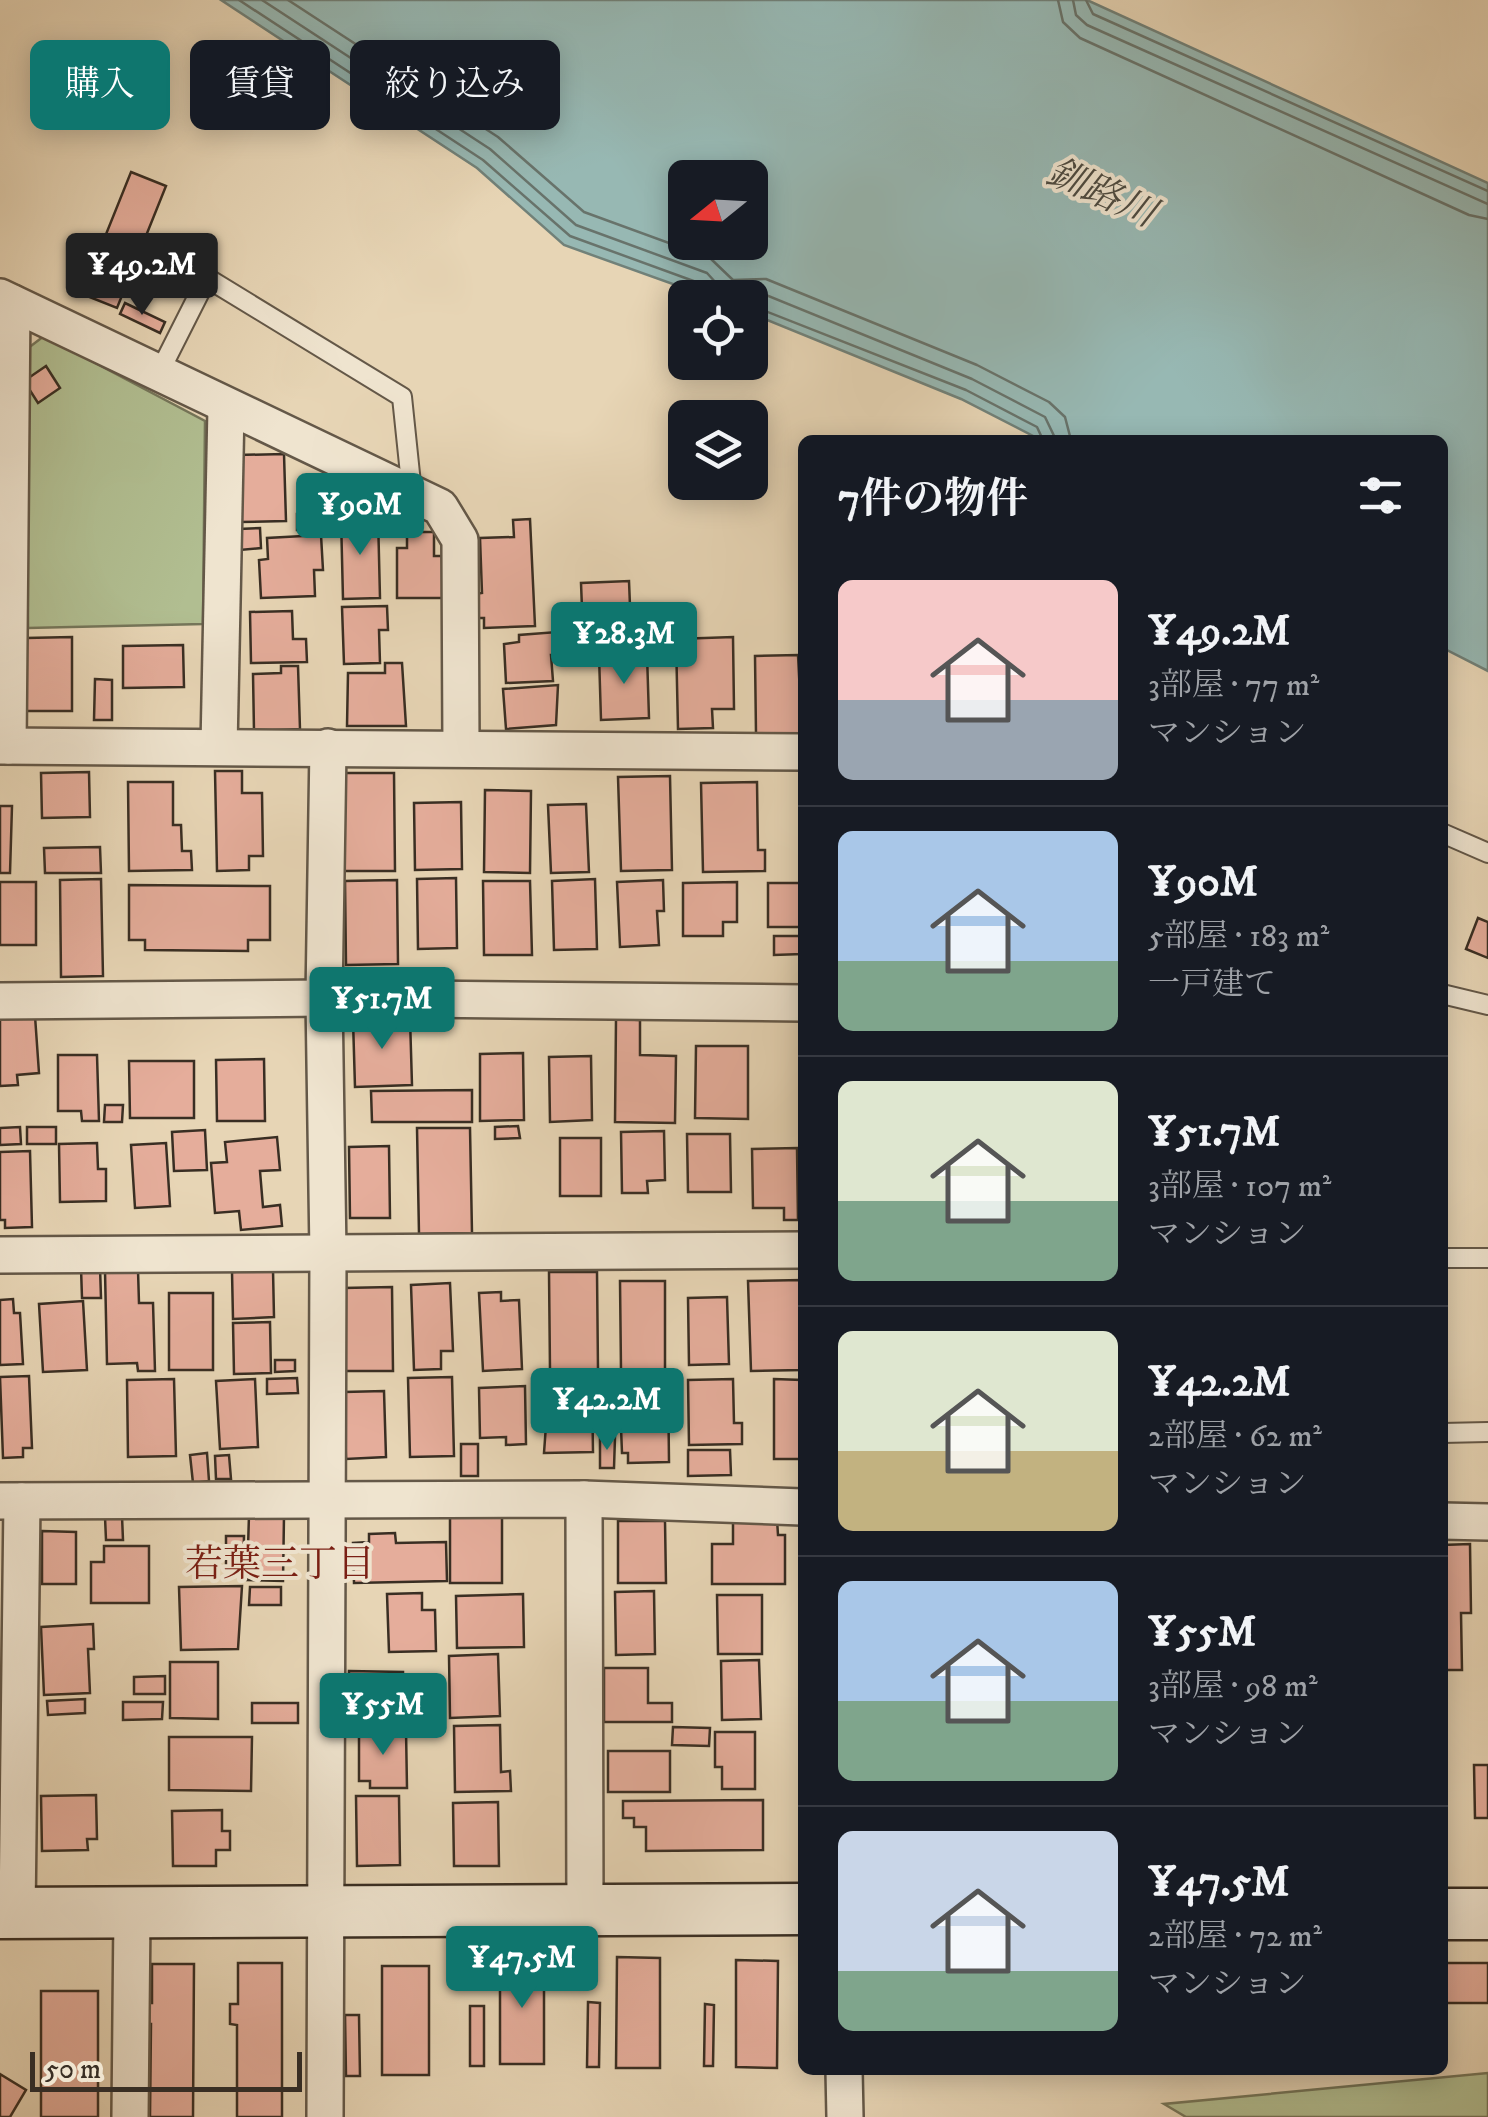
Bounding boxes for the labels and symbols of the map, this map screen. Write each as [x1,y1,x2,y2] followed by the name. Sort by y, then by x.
[1039,149,1167,241] water label: 釧路川
[668,160,768,260] north arrow
[61,233,223,318] pin: ¥49.2M
[301,473,419,558] pin: ¥90M
[543,602,705,687] pin: ¥28.3M
[301,967,463,1052] pin: ¥51.7M
[526,1368,688,1453] pin: ¥42.2M
[185,1541,375,1589] district label: 若葉三丁目
[324,1673,442,1758] pin: ¥55M
[441,1926,603,2011] pin: ¥47.5M
[30,2047,302,2092] scale bar

